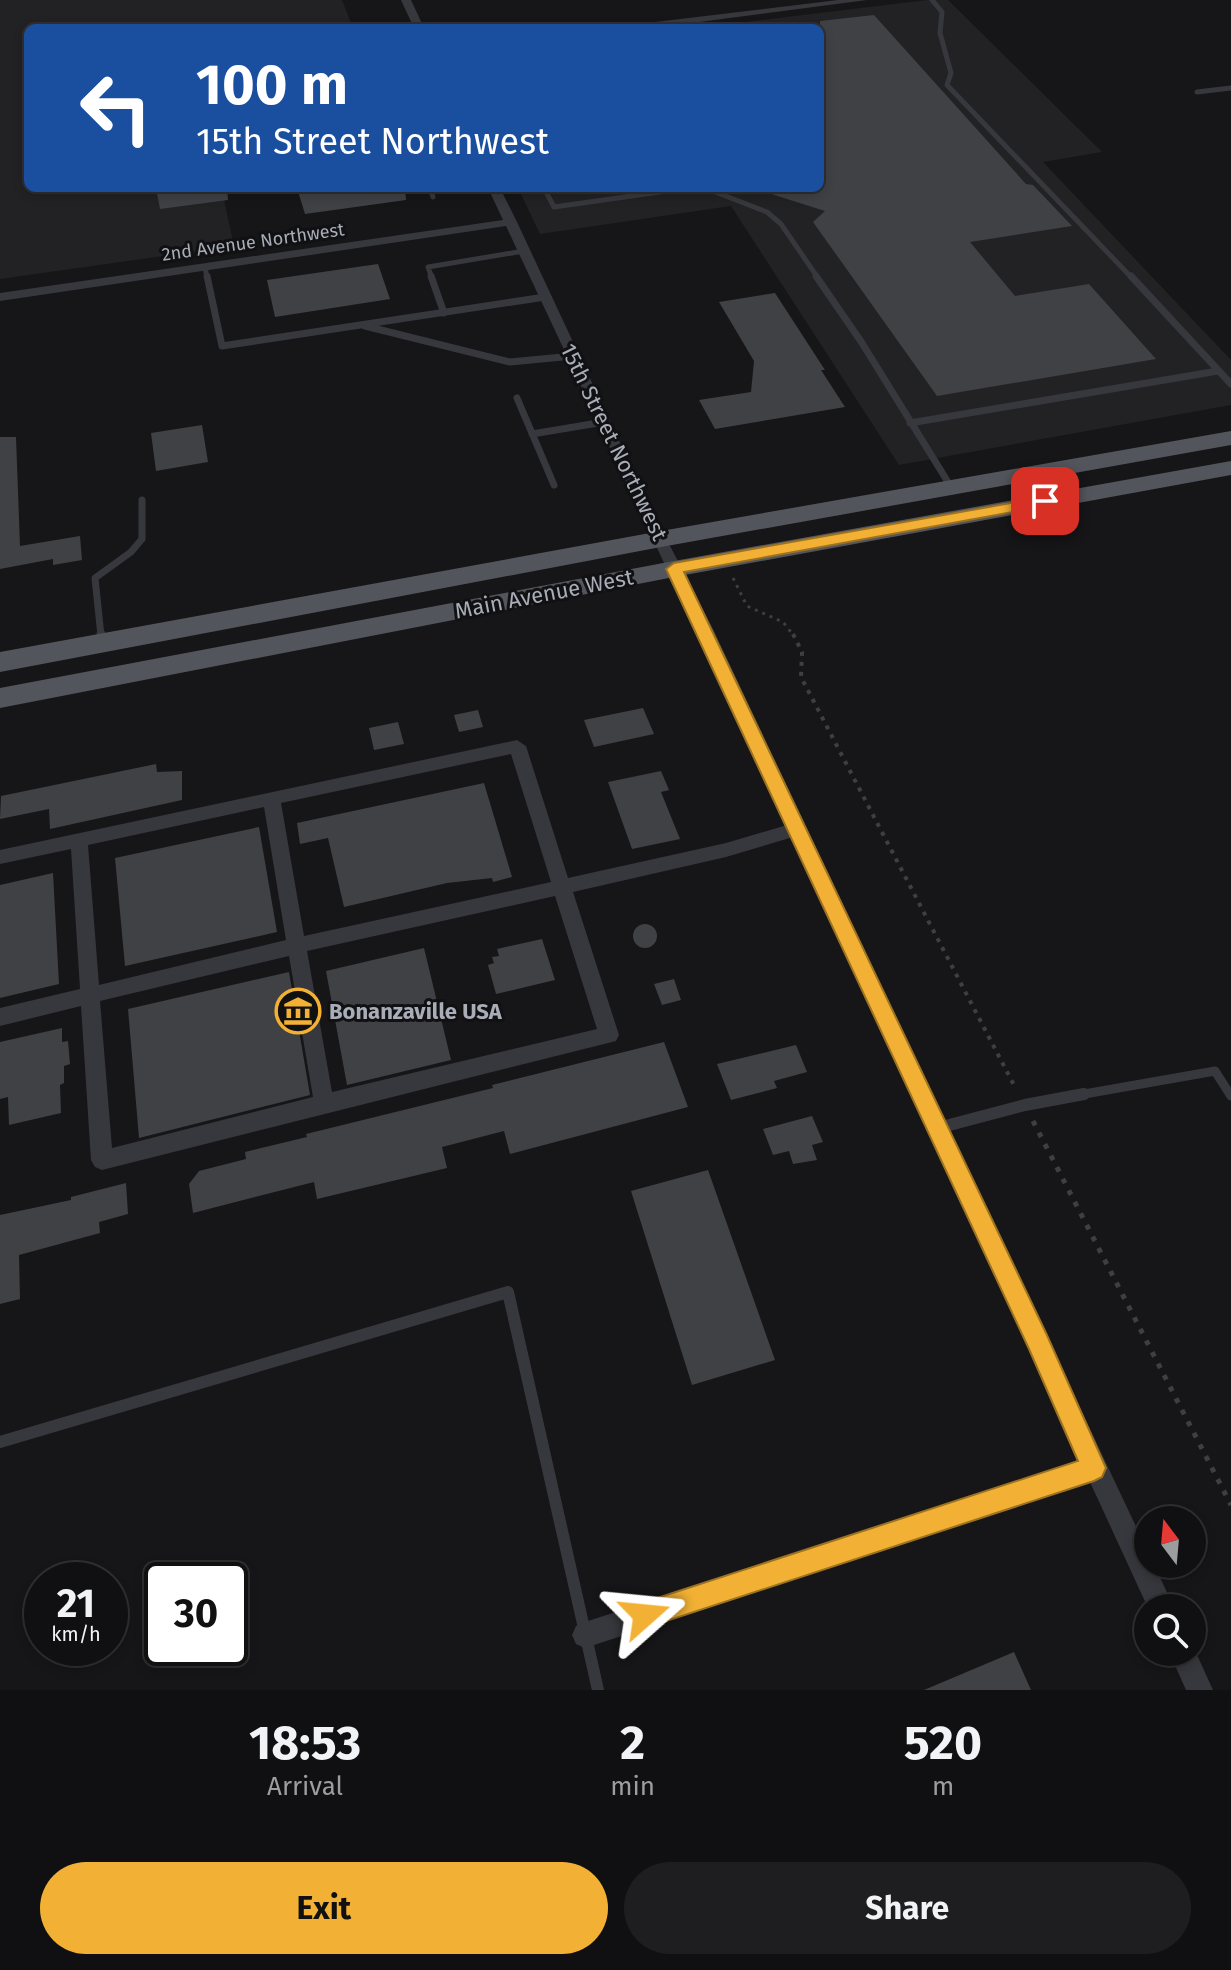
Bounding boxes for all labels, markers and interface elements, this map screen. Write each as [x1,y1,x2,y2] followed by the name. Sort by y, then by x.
[196,52,348,119] text: 100 m
[64,56,168,160] icon: left
[196,120,549,164] text: 15th Street Northwest
[160,218,346,266] street label: 2nd Avenue Northwest
[555,339,673,545] street label: 15th Street Northwest
[1011,467,1079,535] pin
[1023,479,1067,523] icon: arrive
[453,563,635,625] street label: Main Avenue West
[274,987,322,1035] museum icon: Bonanzaville USA
[329,998,503,1025] place label: Bonanzaville USA
[1134,1506,1206,1578] north arrow
[1134,1506,1206,1666] map controls
[144,1562,248,1666] speed limit sign: 30
[603,1573,687,1657] position arrow
[57,1580,95,1628] text: 21
[1134,1594,1206,1666] button: search
[51,1622,101,1646] text: km/h
[249,1714,361,1772] text: 18:53
[620,1714,645,1772] text: 2
[904,1714,982,1772] text: 520
[267,1771,343,1802] text: Arrival
[610,1771,655,1802] text: min
[932,1771,954,1802] text: m
[40,1862,608,1954] button: Exit
[624,1862,1191,1954] button: Share

